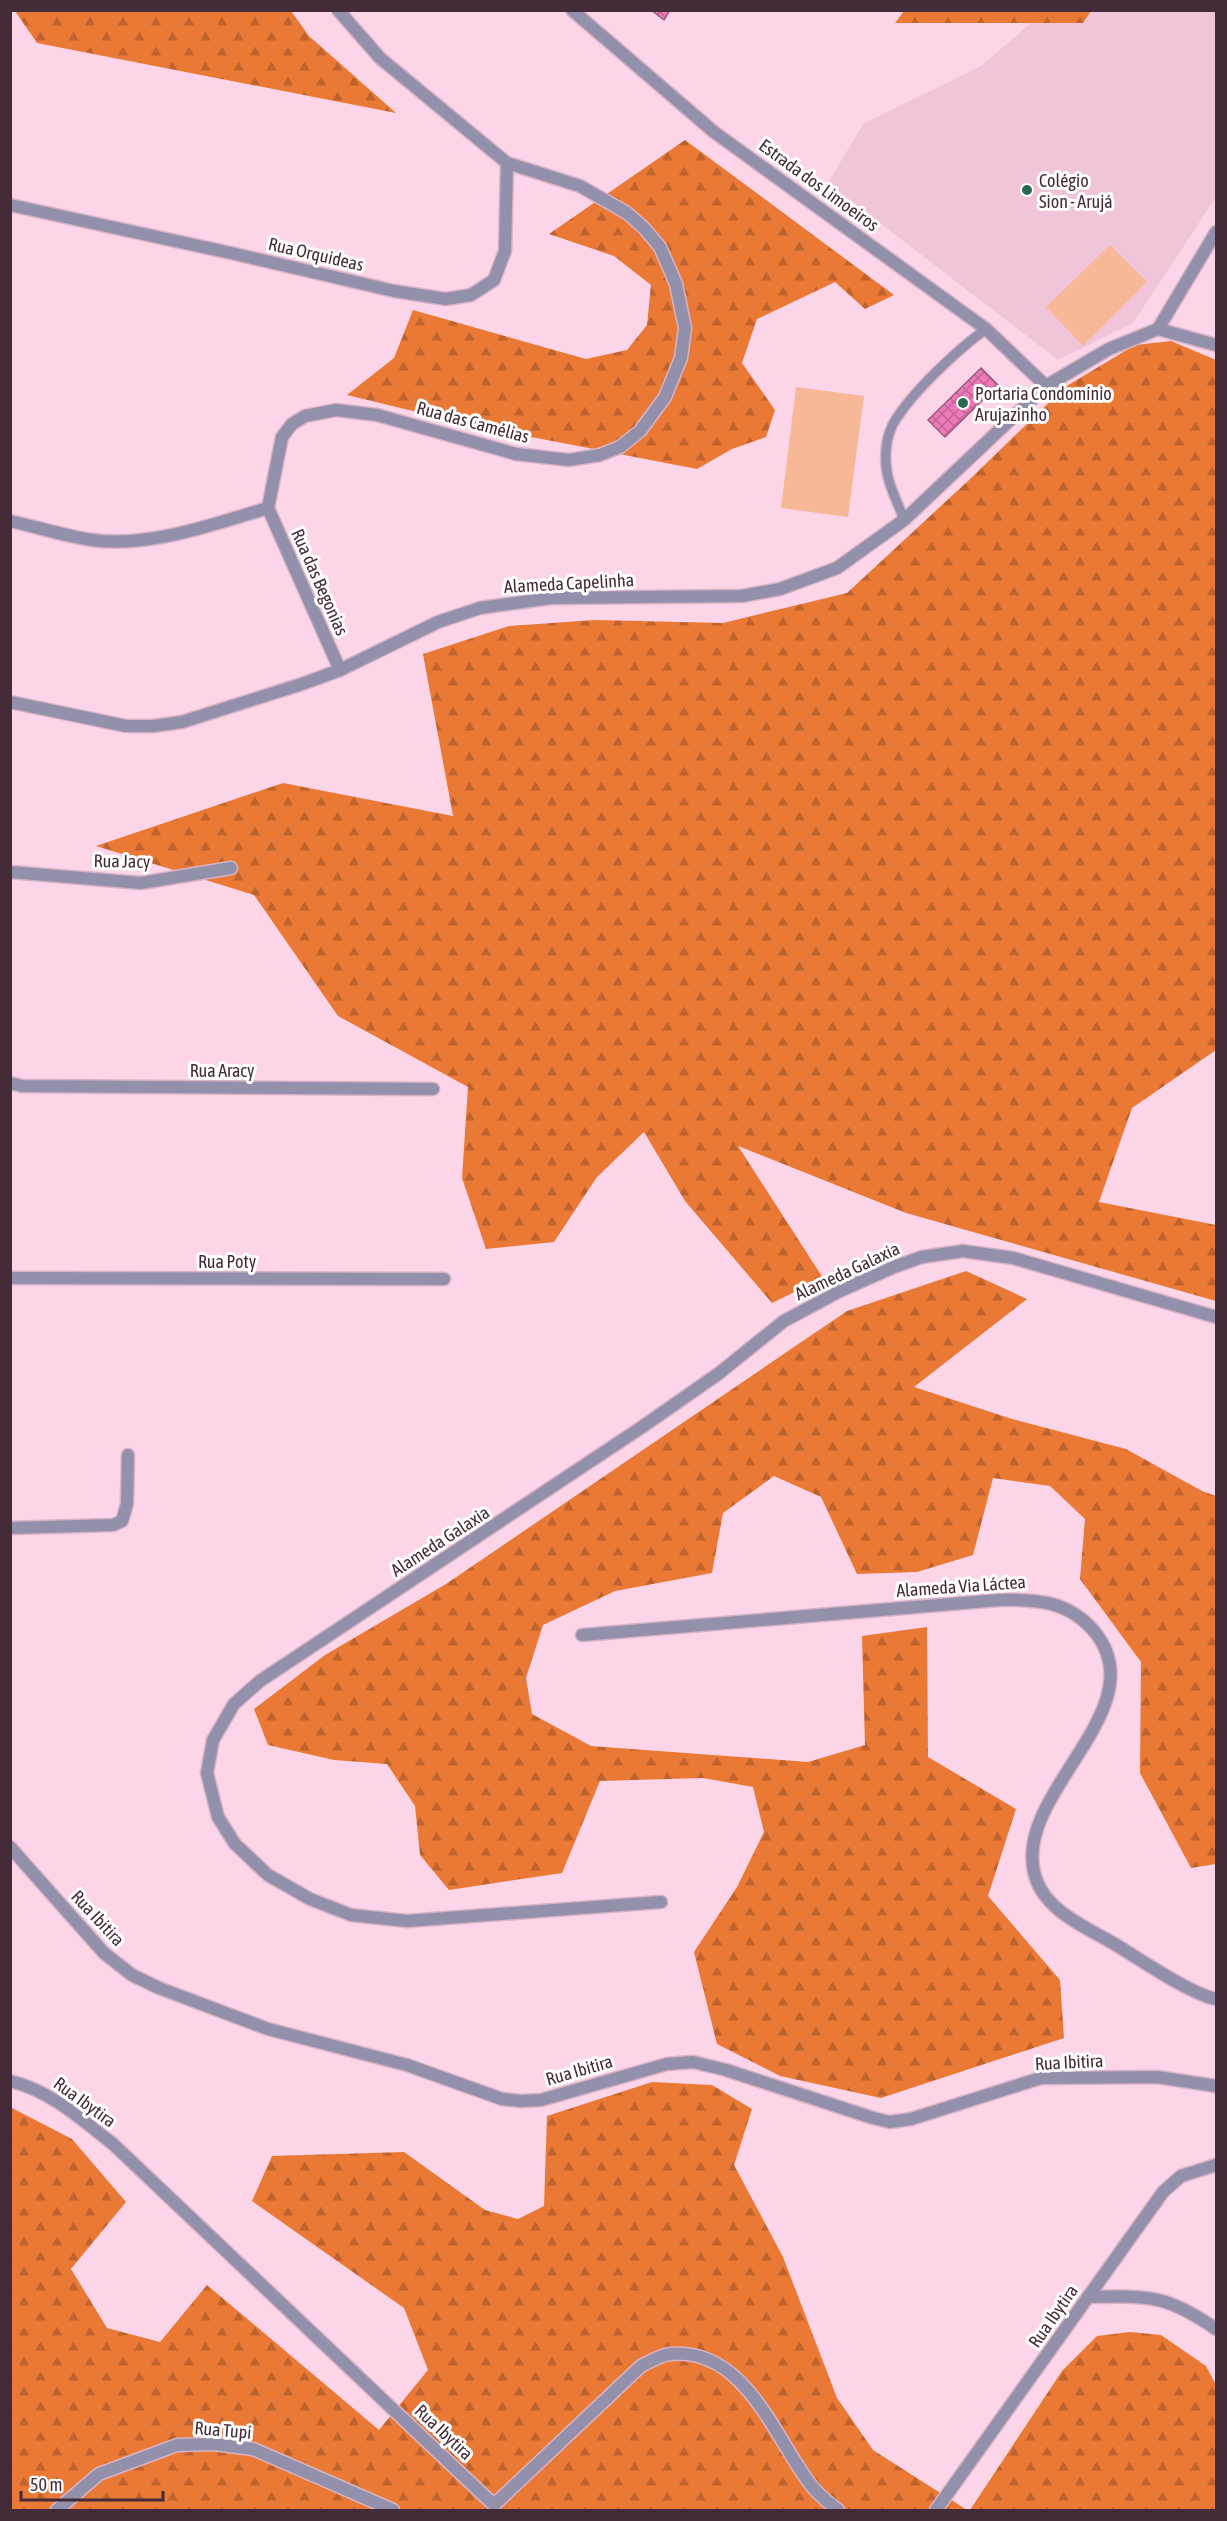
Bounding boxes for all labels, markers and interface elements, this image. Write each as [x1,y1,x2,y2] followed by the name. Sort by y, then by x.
[755,135,883,235] street label: Estrada dos Limoeiros
[1039,170,1113,212] place label: Colégio Sion - Arujá
[1020,183,1034,197] marker: Colégio Sion - Arujá
[266,233,366,275] street label: Rua Orquideas
[975,383,1112,425] place label: Portaria Condomínio Arujazinho
[956,396,970,410] marker: Portaria Condomínio Arujazinho
[415,397,531,447] street label: Rua das Camélias
[287,525,353,639] street label: Rua das Begonias
[503,569,635,597] street label: Alameda Capelinha
[93,850,151,872] street label: Rua Jacy
[190,1060,254,1081] street label: Rua Aracy
[791,1238,903,1304] street label: Alameda Galaxia
[198,1251,256,1272] street label: Rua Poty
[387,1501,493,1581] street label: Alameda Galaxia
[896,1571,1026,1601] street label: Alameda Via Láctea
[67,1886,129,1950] street label: Rua Ibitira
[543,2050,615,2090] street label: Rua Ibitira
[1034,2050,1104,2074] street label: Rua Ibitira
[50,2072,120,2132] street label: Rua Ibytira
[1024,2281,1082,2351] street label: Rua Ibytira
[411,2400,477,2464] street label: Rua Ibytira
[194,2417,252,2443] street label: Rua Tupi
[21,2464,164,2502] scale bar
[30,2474,62,2495] text: 50 m

